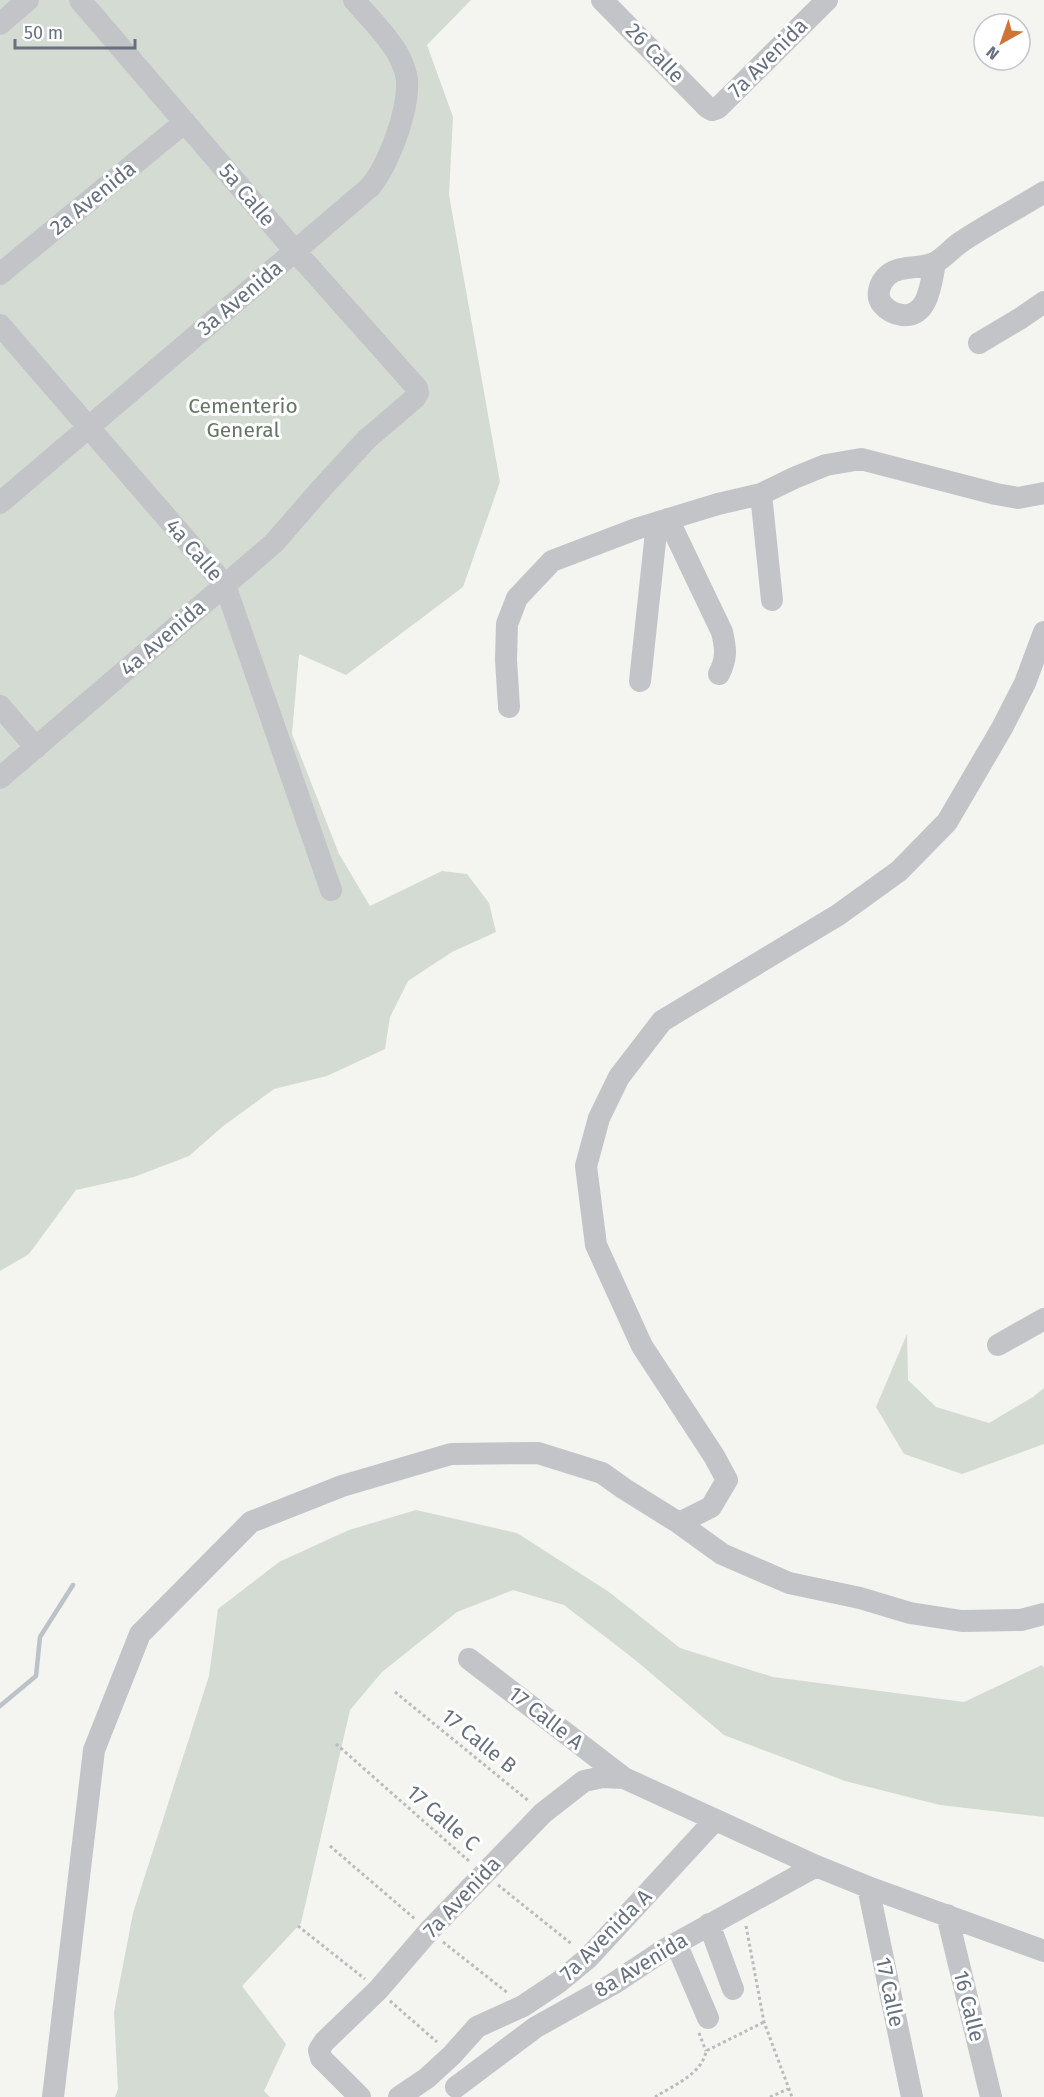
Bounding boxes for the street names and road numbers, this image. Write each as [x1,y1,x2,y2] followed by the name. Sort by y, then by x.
[723,13,813,103] street label: 7a Avenida
[620,18,690,88] street label: 26 Calle
[45,155,141,241] street label: 2a Avenida
[213,158,281,232] street label: 5a Calle
[192,255,288,341] street label: 3a Avenida
[160,513,228,587] street label: 4a Calle
[115,594,211,682] street label: 4a Avenida
[503,1681,589,1755] street label: 17 Calle A
[436,1703,522,1779] street label: 17 Calle B
[401,1779,485,1857] street label: 17 Calle C
[418,1851,506,1943] street label: 7a Avenida
[555,1884,657,1986] street label: 7a Avenida A
[590,1927,692,2003] street label: 8a Avenida
[870,1955,910,2029] street label: 17 Calle
[948,1968,990,2044] street label: 16 Calle

